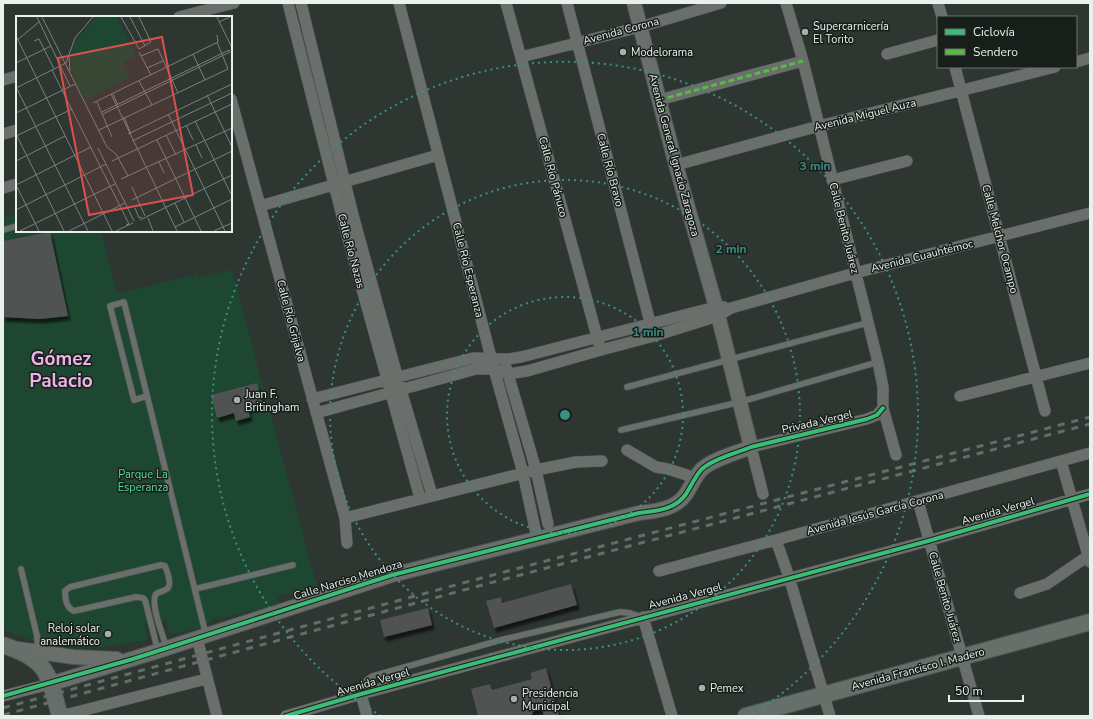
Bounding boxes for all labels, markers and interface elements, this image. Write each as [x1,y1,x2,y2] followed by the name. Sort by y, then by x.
[581,14,661,48] street label: Avenida Corona
[16,16,232,232] inset map
[937,16,1077,68] legend
[813,19,889,47] place label: Supercarnicería El Torito
[973,24,1015,40] text: Ciclovía
[800,27,810,37] marker: Supercarnicería El Torito
[973,44,1018,60] text: Sendero
[631,45,693,60] place label: Modelorama
[618,47,628,57] marker: Modelorama
[645,72,703,238] street label: Avenida General Ignacio Zaragoza
[812,95,918,135] street label: Avenida Miguel Auza
[593,131,627,209] street label: Calle Río Bravo
[535,135,571,219] street label: Calle Río Pánuco
[799,158,831,174] text: 3 min
[825,181,863,275] street label: Calle Benito Juárez
[978,183,1022,295] street label: Calle Melchor Ocampo
[334,212,368,290] street label: Calle Río Nazas
[449,221,487,319] street label: Calle Río Esperanza
[869,236,975,276] street label: Avenida Cuauhtémoc
[715,241,747,257] text: 2 min
[273,278,309,364] street label: Calle Río Grijalva
[632,324,664,340] text: 1 min
[29,346,93,394] district label: Gómez Palacio
[244,387,300,415] place label: Juan F. Britingham
[232,395,242,405] marker: Juan F. Britingham
[780,406,854,437] street label: Privada Vergel
[558,408,572,422] centre of rings
[118,467,169,495] park label: Parque La Esperanza
[805,487,945,539] street label: Avenida Jesús García Corona
[960,493,1037,529] street label: Avenida Vergel
[925,550,965,644] street label: Calle Benito Juárez
[292,556,404,604] street label: Calle Narciso Mendoza
[647,579,724,613] street label: Avenida Vergel
[40,621,100,649] place label: Reloj solar analemático
[103,629,113,639] marker: Reloj solar analemático
[850,644,986,694] street label: Avenida Francisco I. Madero
[335,664,412,700] street label: Avenida Vergel
[949,677,1023,703] scale bar
[710,681,744,696] place label: Pemex
[697,683,707,693] marker: Pemex
[955,683,983,699] text: 50 m
[522,686,579,714] place label: Presidencia Municipal
[509,694,519,704] marker: Presidencia Municipal

